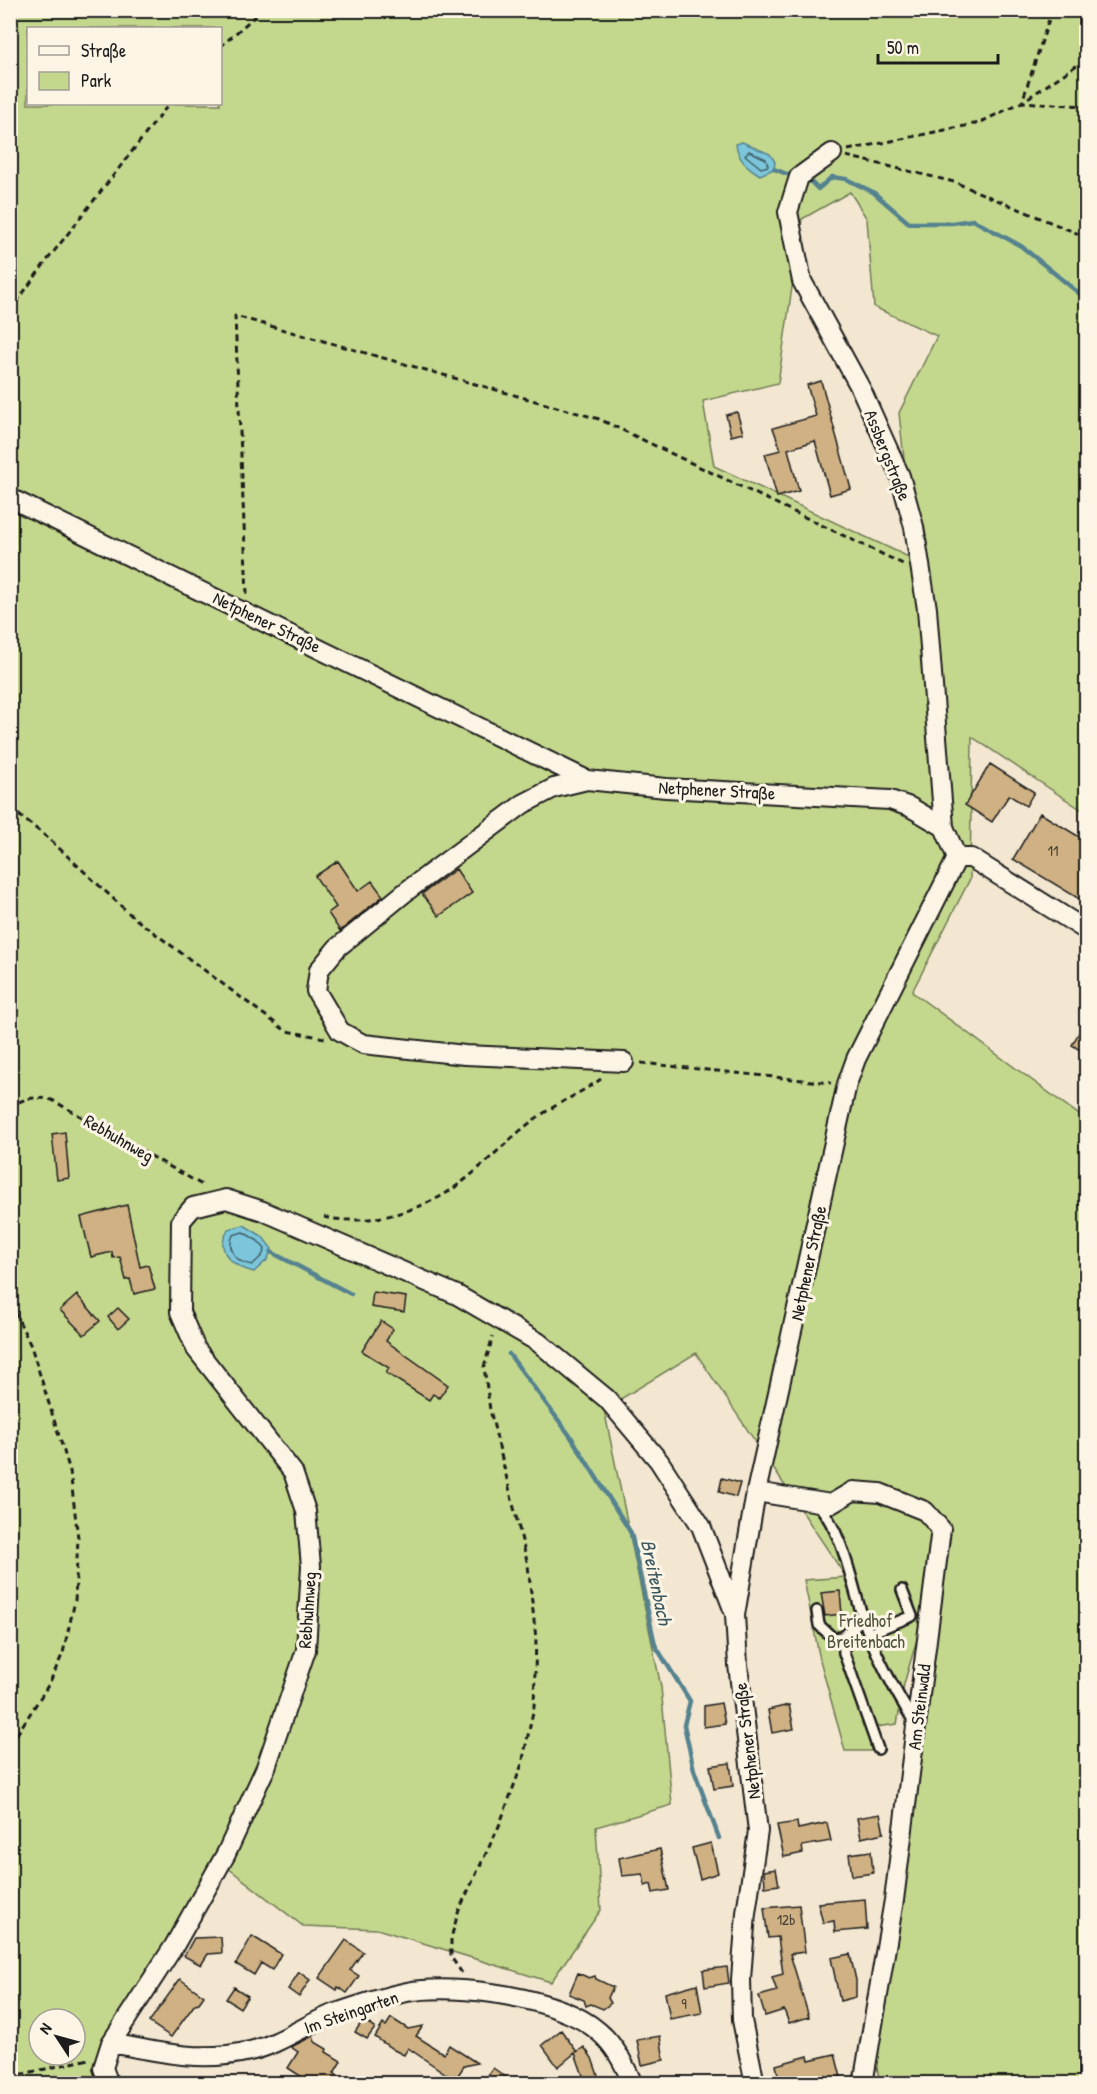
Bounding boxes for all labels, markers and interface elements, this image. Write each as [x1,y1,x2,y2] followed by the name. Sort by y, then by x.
[27,27,222,105] legend
[878,27,998,65] scale bar
[887,35,919,60] text: 50 m
[81,38,126,63] text: Straße
[81,68,112,93] text: Park
[858,406,918,504] street label: Assbergstraße
[209,585,325,659] street label: Netphener Straße
[658,774,776,806] street label: Netphener Straße
[1048,840,1058,861] house number: 11
[80,1108,158,1168] street label: Rebhuhnweg
[784,1203,832,1323] street label: Netphener Straße
[635,1537,680,1629] water label: Breitenbach
[292,1571,322,1649] street label: Rebhuhnweg
[827,1608,905,1654] park label: Friedhof Breitenbach
[901,1663,937,1751] street label: Am Steinwald
[727,1681,767,1801] street label: Netphener Straße
[777,1909,795,1930] house number: 12b
[301,1984,401,2040] street label: Im Steingarten
[681,1993,687,2014] house number: 9
[27,2007,87,2067] north arrow
[33,2018,57,2038] text: N

